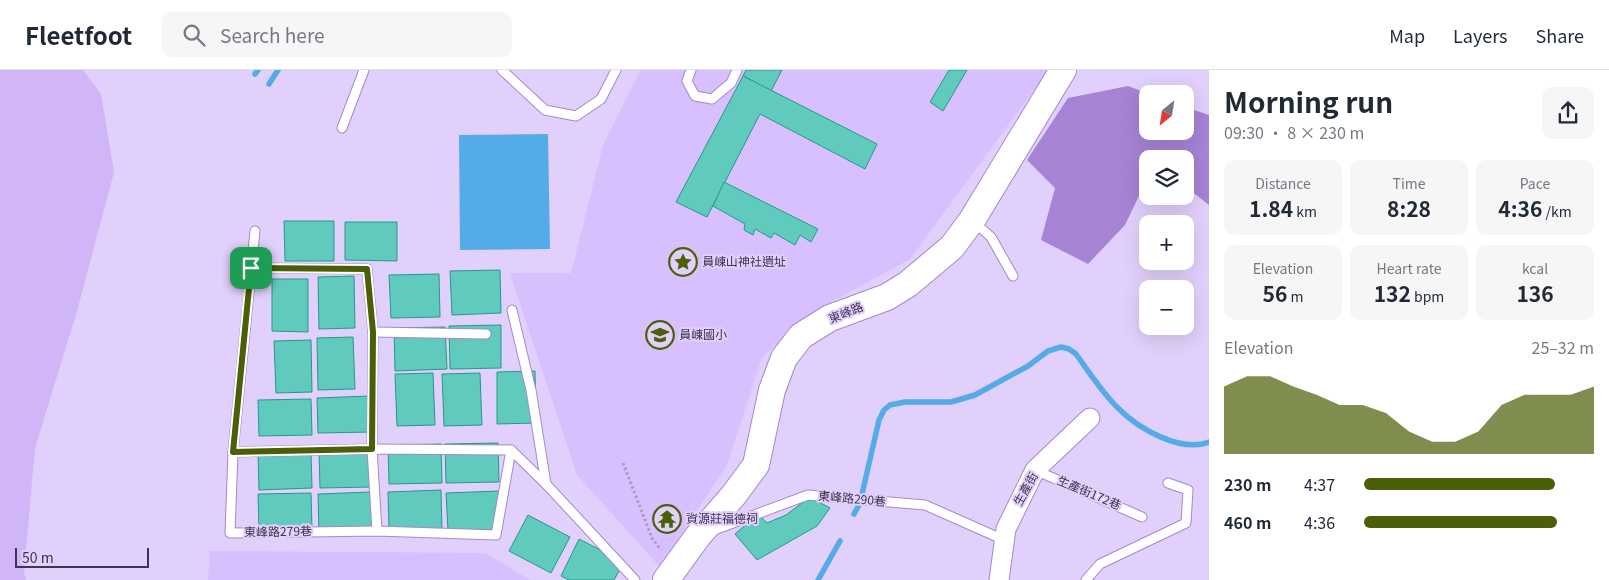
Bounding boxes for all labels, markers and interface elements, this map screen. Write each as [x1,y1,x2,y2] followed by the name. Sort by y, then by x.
[162,12,512,57] search box
[25,17,132,52] text: Fleetfoot
[180,21,208,49] icon: search
[220,21,325,48] text: Search here
[1389,22,1425,48] text: Map
[1453,22,1508,48] text: Layers
[1536,22,1584,48] text: Share
[1224,81,1393,121] text: Morning run
[1139,85,1194,140] north arrow
[1139,85,1194,335] map controls
[1542,87,1594,139] button: share
[1224,120,1364,144] text: 09:30 · 8 × 230 m
[1139,150,1194,205] button: layers
[1255,173,1311,193] text: Distance
[1393,173,1425,193] text: Time
[1520,173,1550,193] text: Pace
[1249,193,1293,223] text: 1.84
[1387,193,1431,223] text: 8:28
[1498,193,1542,223] text: 4:36
[1293,201,1317,221] text: km
[1542,201,1572,221] text: /km
[1139,215,1194,270] button: +
[230,247,272,289] pin
[668,247,698,277] place icon: 員崠山神社遺址
[702,252,786,269] place label: 員崠山神社遺址
[237,254,265,282] icon: arrive
[1253,258,1313,278] text: Elevation
[1377,258,1441,278] text: Heart rate
[1522,258,1548,278] text: kcal
[1263,278,1287,308] text: 56
[1374,278,1411,308] text: 132
[1516,278,1554,308] text: 136
[1139,280,1194,335] button: −
[1287,286,1303,306] text: m
[1411,286,1444,306] text: bpm
[826,297,865,326] street label: 東峰路
[645,320,675,350] school or university icon: 員崠國小
[679,325,727,342] place label: 員崠國小
[1224,335,1293,359] text: Elevation
[1532,335,1594,359] text: 25–32 m
[1009,468,1041,508] street label: 生產街
[1055,471,1124,513] street label: 生產街172巷
[1224,472,1271,496] text: 230 m
[1304,472,1335,496] text: 4:37
[818,486,887,509] street label: 東峰路290巷
[652,504,682,534] temple icon: 資源莊福德祠
[686,509,758,526] place label: 資源莊福德祠
[1224,510,1271,534] text: 460 m
[1304,510,1335,534] text: 4:36
[244,521,312,540] street label: 東峰路279巷
[15,545,149,568] scale bar
[22,547,54,567] text: 50 m

